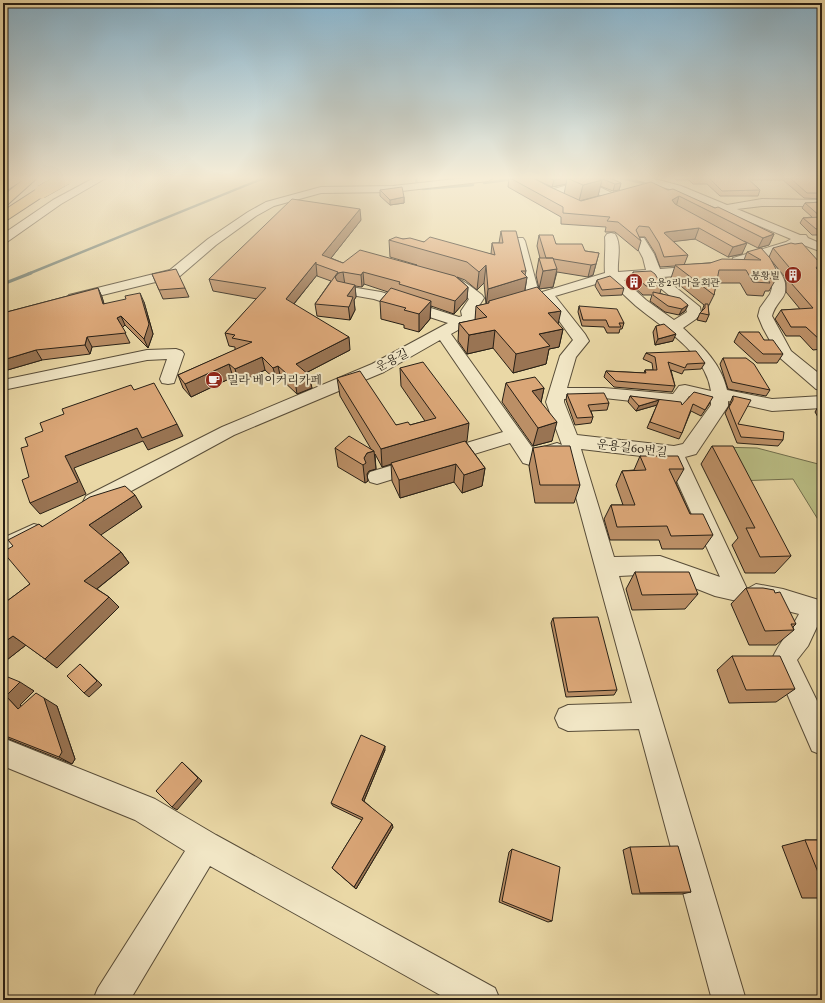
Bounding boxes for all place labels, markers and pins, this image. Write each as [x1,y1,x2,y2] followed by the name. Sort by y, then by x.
[783,265,803,285] building icon: 봉황빌
[751,269,780,283] place label: 봉황빌
[624,272,644,292] building icon: 운용2리마을회관
[647,276,720,290] place label: 운용2리마을회관
[204,370,224,390] cafe icon: 밀라 베이커리카페
[227,373,322,389] place label: 밀라 베이커리카페

